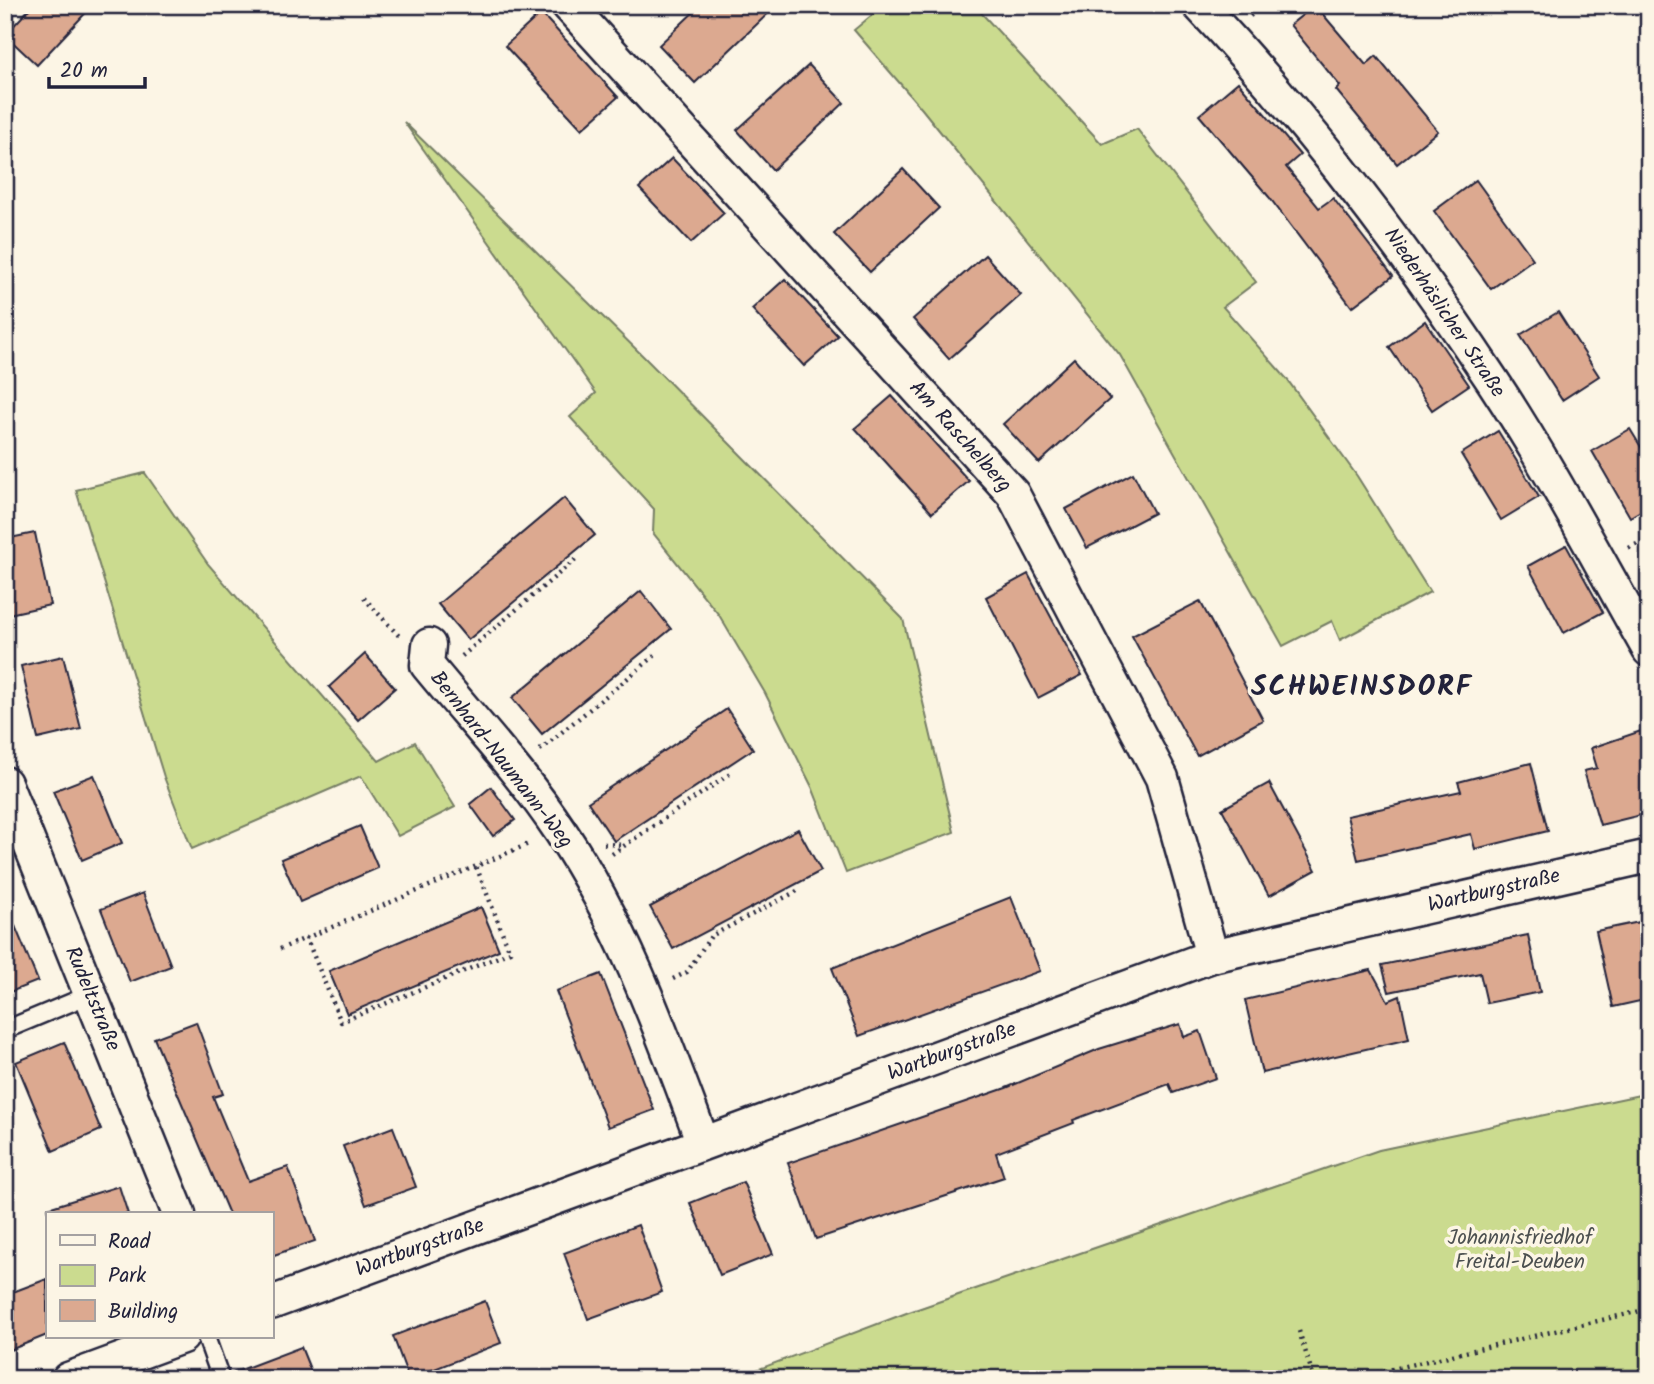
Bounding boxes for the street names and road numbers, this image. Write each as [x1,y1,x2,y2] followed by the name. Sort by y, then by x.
[1375,221,1514,405] street label: Niederhäslicher Straße
[900,373,1020,501] street label: Am Raschelberg
[421,664,581,856] street label: Bernhard-Naumann-Weg
[1425,860,1564,922] street label: Wartburgstraße
[55,941,129,1057] street label: Rudeltstraße
[883,1013,1022,1091] street label: Wartburgstraße
[351,1209,490,1287] street label: Wartburgstraße

